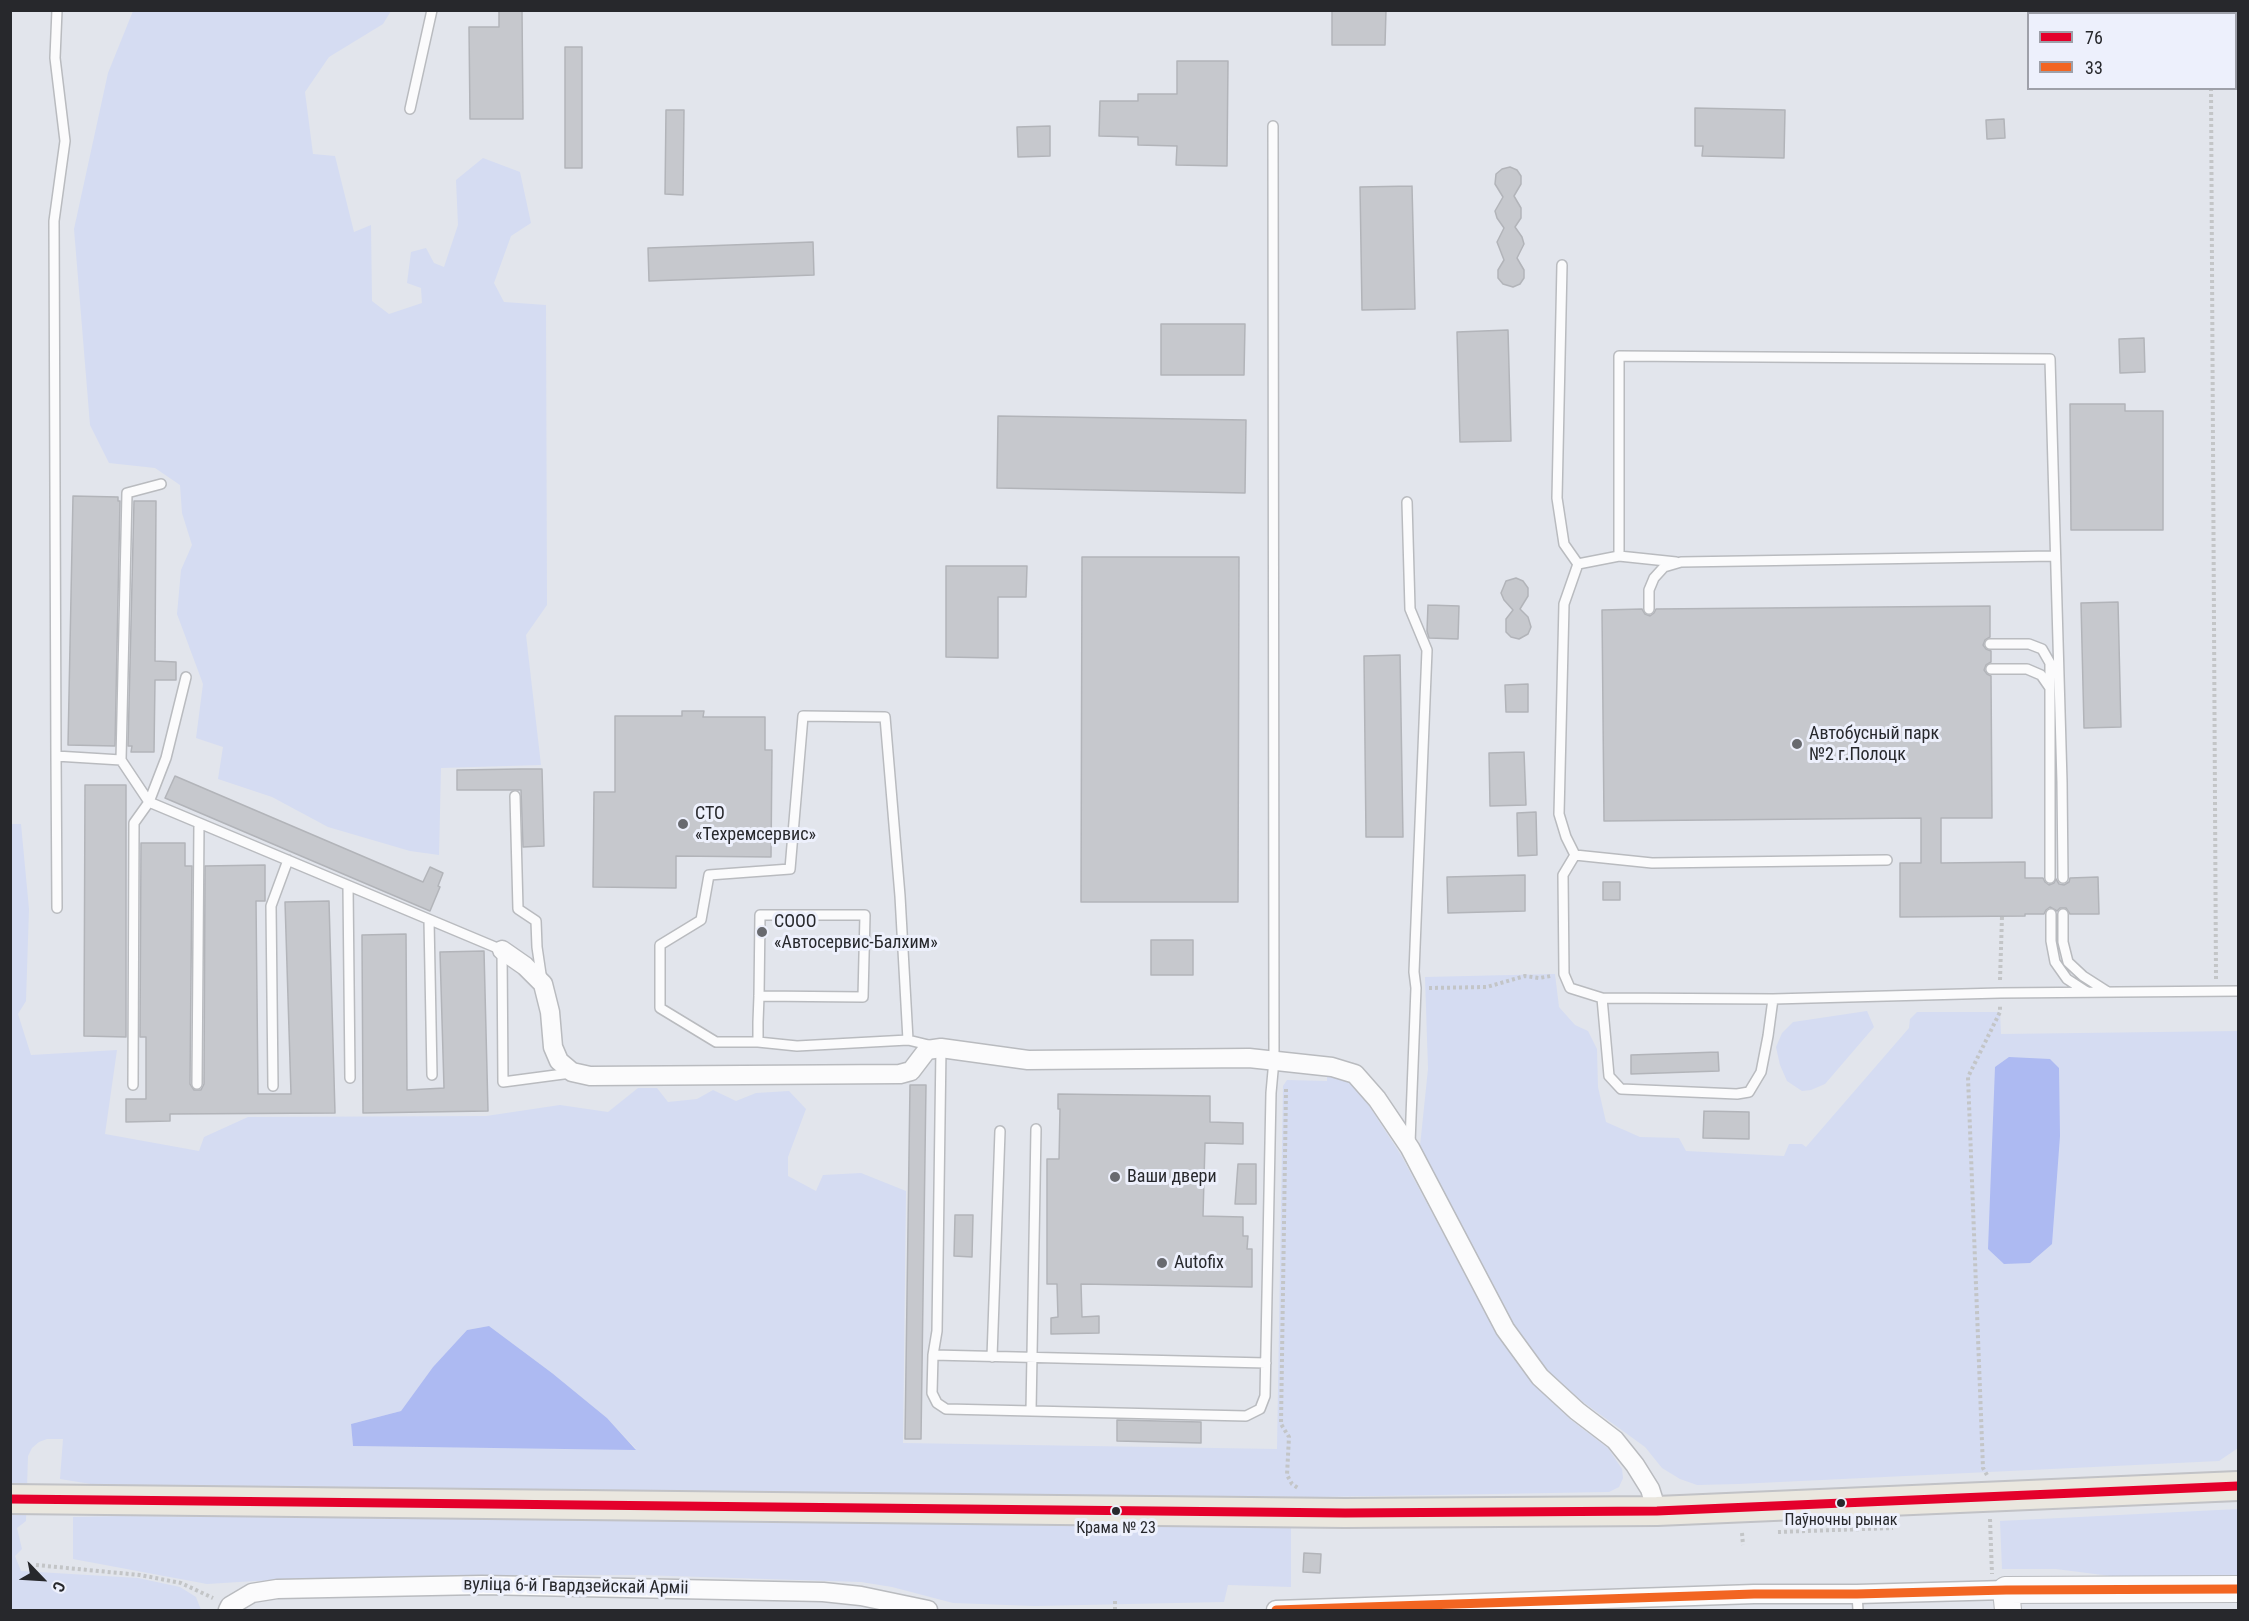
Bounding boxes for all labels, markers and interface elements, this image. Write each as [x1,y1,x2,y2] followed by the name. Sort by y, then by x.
[2027,12,2237,90] legend
[2085,27,2103,48] text: 76
[2085,57,2103,78] text: 33
[1809,723,1939,766] place label: Автобусный парк №2 г.Полоцк
[1790,737,1804,751] marker: Автобусный парк №2 г.Полоцк
[695,803,816,846] place label: СТО «Техремсервис»
[676,817,690,831] marker: СТО «Техремсервис»
[774,911,938,954] place label: СООО «Автосервис-Балхим»
[755,925,769,939] marker: СООО «Автосервис-Балхим»
[1127,1166,1217,1188] place label: Ваши двери
[1108,1170,1122,1184] marker: Ваши двери
[1174,1252,1224,1274] place label: Autofix
[1155,1256,1169,1270] marker: Autofix
[1835,1497,1847,1509] marker: Паўночны рынак
[1110,1505,1122,1517] marker: Крама № 23
[1785,1511,1897,1531] place label: Паўночны рынак
[1076,1519,1156,1539] place label: Крама № 23
[12,1549,72,1609] north arrow
[463,1574,689,1600] street label: вуліца 6-й Гвардзейскай Арміі
[48,1579,69,1595] text: С

